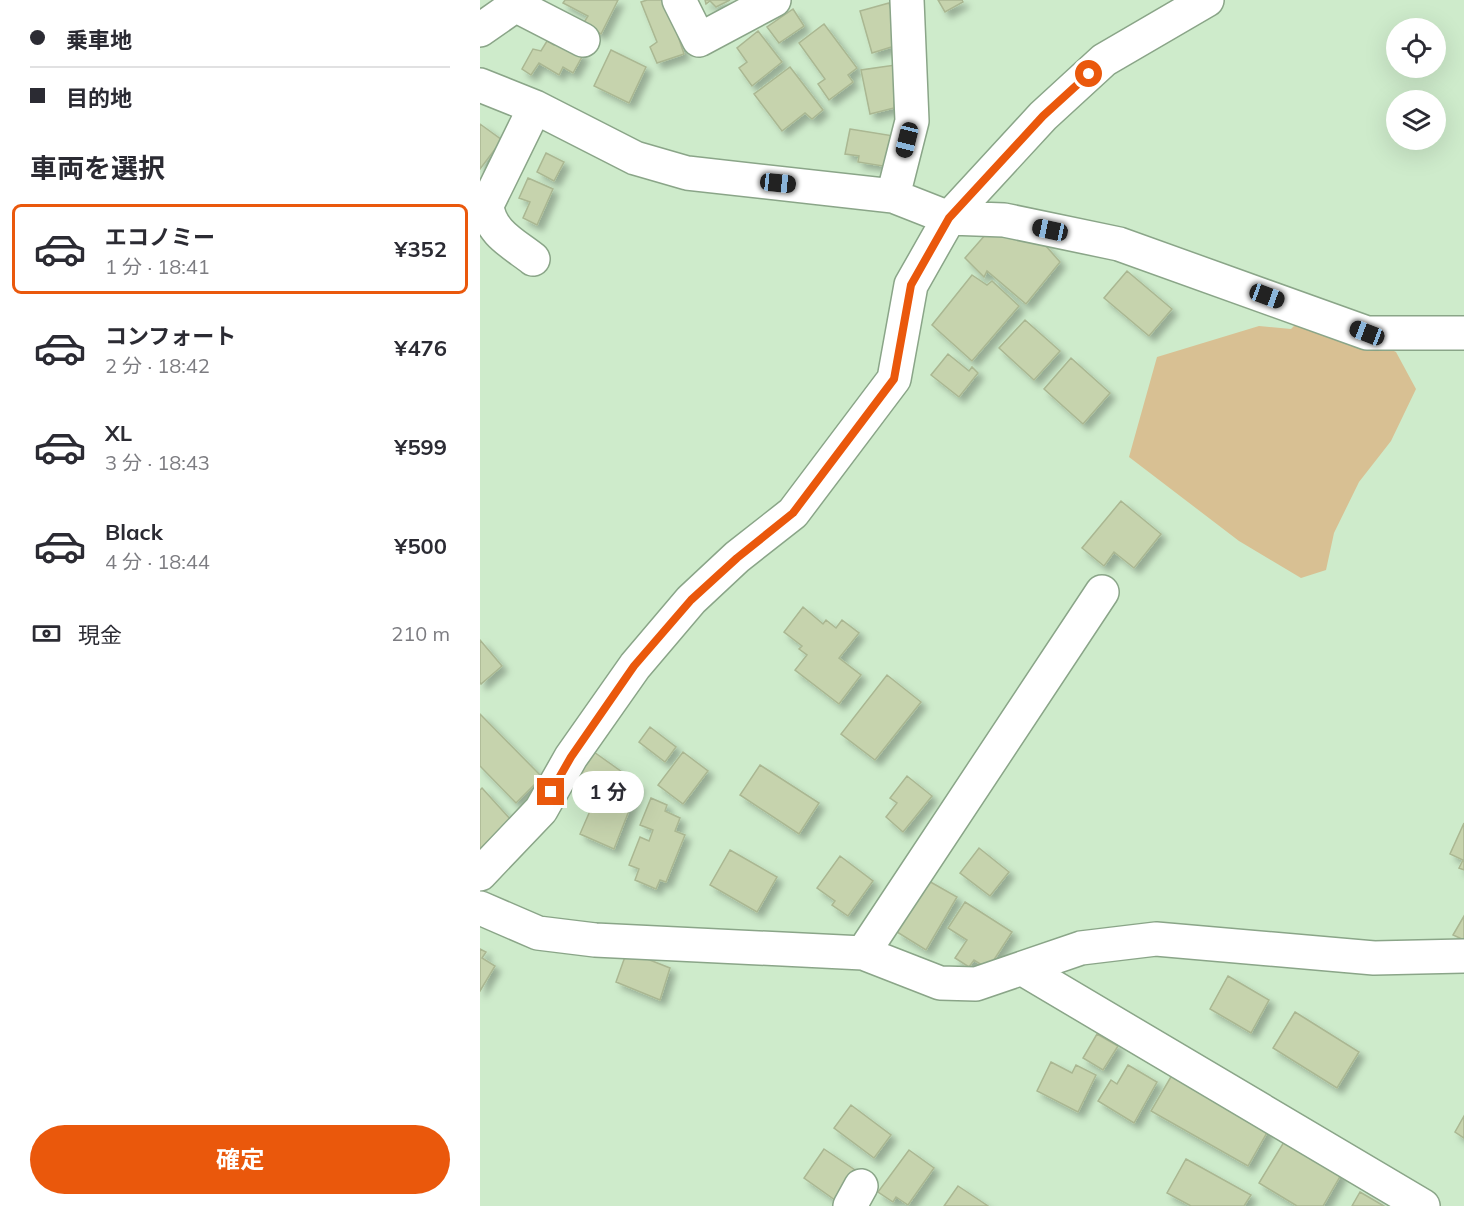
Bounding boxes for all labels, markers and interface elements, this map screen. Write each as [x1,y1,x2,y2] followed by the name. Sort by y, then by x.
[1386,18,1446,150] map controls
[1386,18,1446,78] button: locate
[66,26,132,54] text: 乗車地
[1075,60,1102,87] route start
[66,84,132,112] text: 目的地
[1386,90,1446,150] button: layers
[894,120,920,160] car
[30,151,165,185] text: 車両を選択
[759,172,797,194] car
[1031,217,1069,243] car
[33,222,87,276] icon: car
[105,223,215,251] text: エコノミー
[394,235,447,263] text: ¥352
[105,254,210,279] text: 1 分 · 18:41
[1247,281,1287,311] car
[1347,318,1387,348] car
[33,321,87,375] icon: car
[105,322,236,350] text: コンフォート
[394,334,447,362] text: ¥476
[105,353,210,378] text: 2 分 · 18:42
[105,419,132,447] text: XL
[33,420,87,474] icon: car
[394,433,447,461] text: ¥599
[105,450,210,475] text: 3 分 · 18:43
[105,518,163,546] text: Black
[33,519,87,573] icon: car
[394,532,447,560] text: ¥500
[105,549,210,574] text: 4 分 · 18:44
[30,617,63,650] icon: cash
[78,621,122,649] text: 現金
[391,621,450,646] text: 210 m
[572,771,644,813] callout: 1 分
[537,778,564,805] route end
[589,779,627,804] text: 1 分
[30,1125,450,1194] button: 確定

